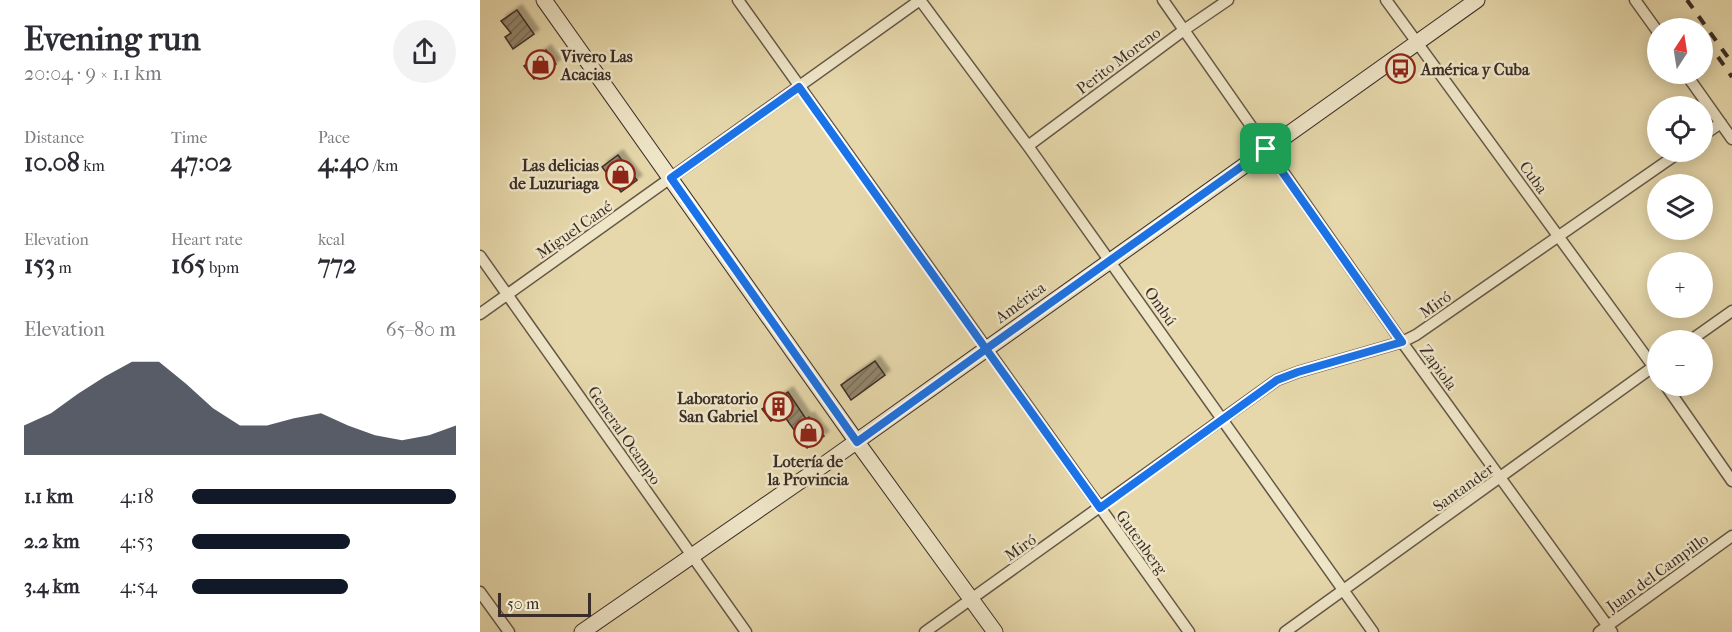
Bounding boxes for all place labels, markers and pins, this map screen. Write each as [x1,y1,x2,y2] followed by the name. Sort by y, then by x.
[560,47,633,84] place label: Vivero Las Acacias
[524,49,556,81] shop icon: Vivero Las Acacias
[1384,53,1416,85] bus stop icon: América y Cuba
[1420,60,1530,80] place label: América y Cuba
[1240,123,1291,174] pin
[509,156,600,194] place label: Las delicias de Luzuriaga
[604,158,636,190] shop icon: Las delicias de Luzuriaga
[677,389,759,426] place label: Laboratorio San Gabriel
[763,391,795,423] building icon: Laboratorio San Gabriel
[792,417,824,449] shop icon: Lotería de la Provincia
[767,452,849,489] place label: Lotería de la Provincia

